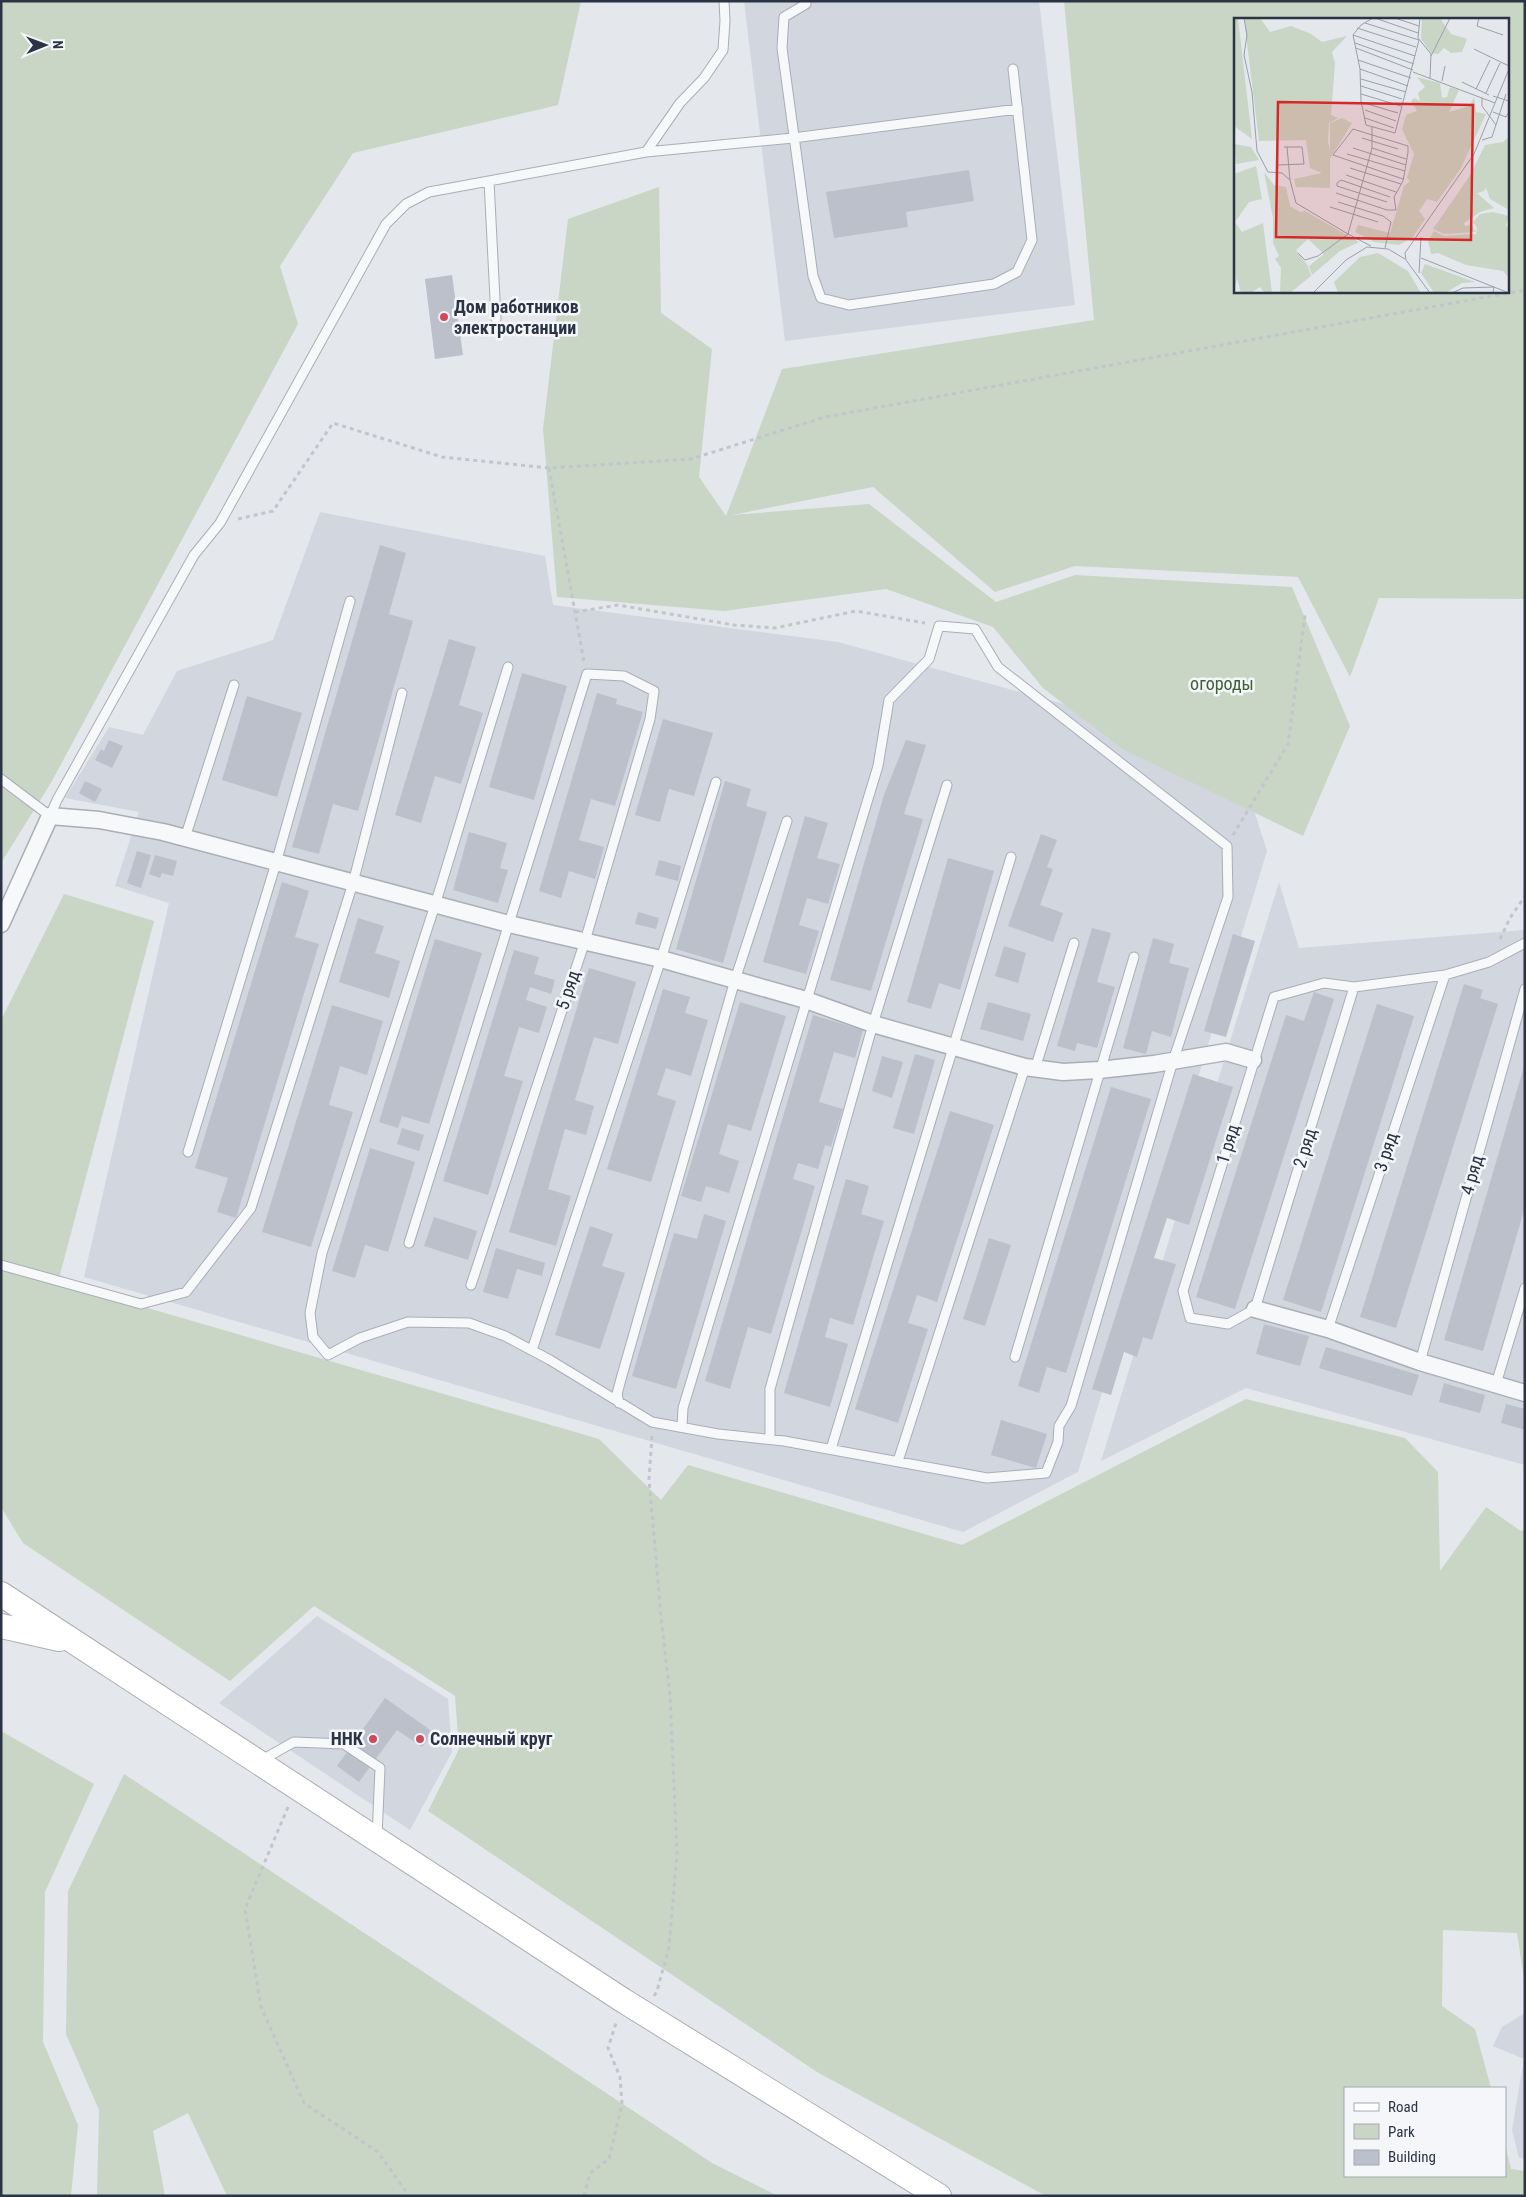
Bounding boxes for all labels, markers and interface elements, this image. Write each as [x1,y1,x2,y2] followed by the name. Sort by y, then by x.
[1234,18,1508,292] inset map
[20,20,70,70] north arrow
[50,40,66,49] text: N
[454,296,579,338] place label: Дом работников электростанции
[438,311,450,323] marker: Дом работников электростанции
[1190,673,1254,694] park label: огороды
[551,967,584,1012] street label: 5 ряд
[1212,1121,1244,1166] street label: 1 ряд
[1289,1125,1321,1170] street label: 2 ряд
[1369,1129,1402,1174] street label: 3 ряд
[1456,1152,1487,1197] street label: 4 ряд
[331,1728,364,1749] place label: ННК
[430,1728,553,1749] place label: Солнечный круг
[367,1733,379,1745] marker: ННК
[414,1733,426,1745] marker: Солнечный круг
[1344,2087,1506,2177] legend
[1388,2098,1418,2116] text: Road
[1388,2123,1415,2141] text: Park
[1388,2148,1436,2166] text: Building

